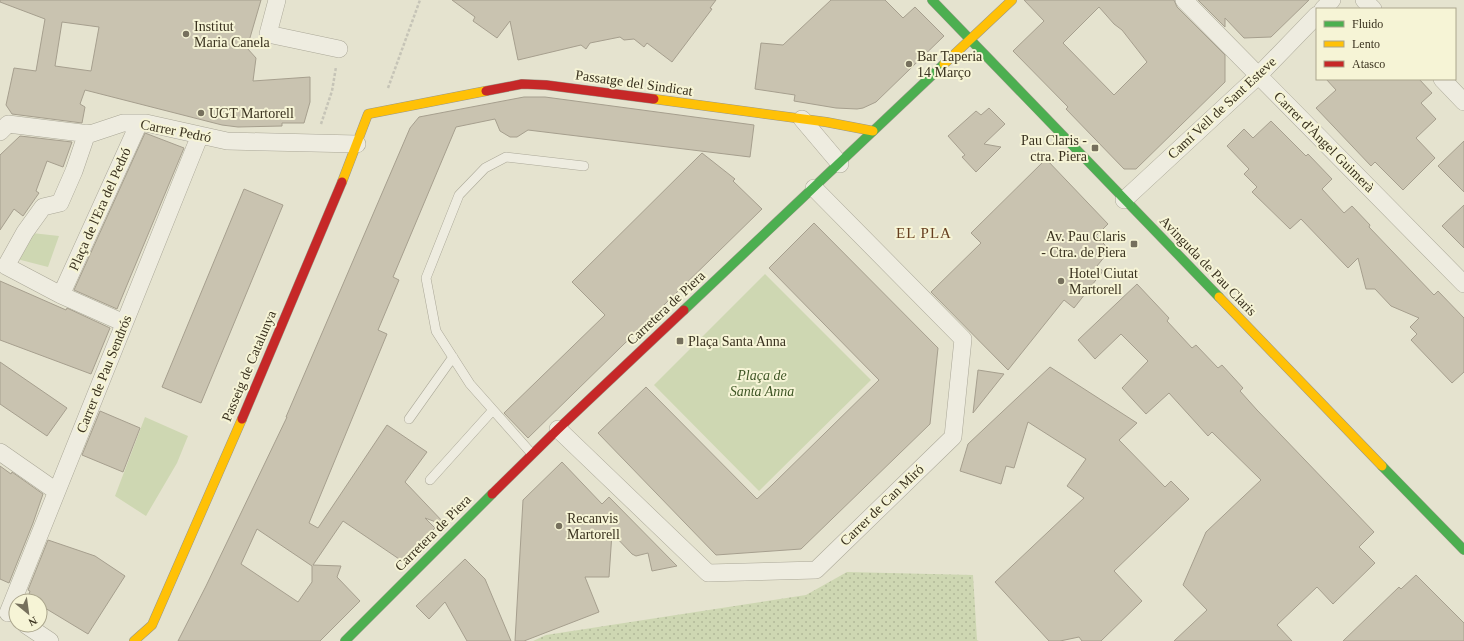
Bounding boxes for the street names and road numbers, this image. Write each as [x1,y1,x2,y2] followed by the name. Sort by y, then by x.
[1165,54,1279,162] street label: Camí Vell de Sant Esteve
[574,67,694,99] street label: Passatge del Sindicat
[1271,88,1378,196] street label: Carrer d'Àngel Guimerà
[139,117,213,145] street label: Carrer Pedró
[66,145,134,273] street label: Plaça de l'Era del Pedró
[1157,213,1259,319] street label: Avinguda de Pau Claris
[624,268,709,348] street label: Carretera de Piera
[219,308,279,424] street label: Passeig de Catalunya
[74,313,134,435] street label: Carrer de Pau Sendrós
[837,461,927,549] street label: Carrer de Can Miró
[392,491,475,574] street label: Carretera de Piera

